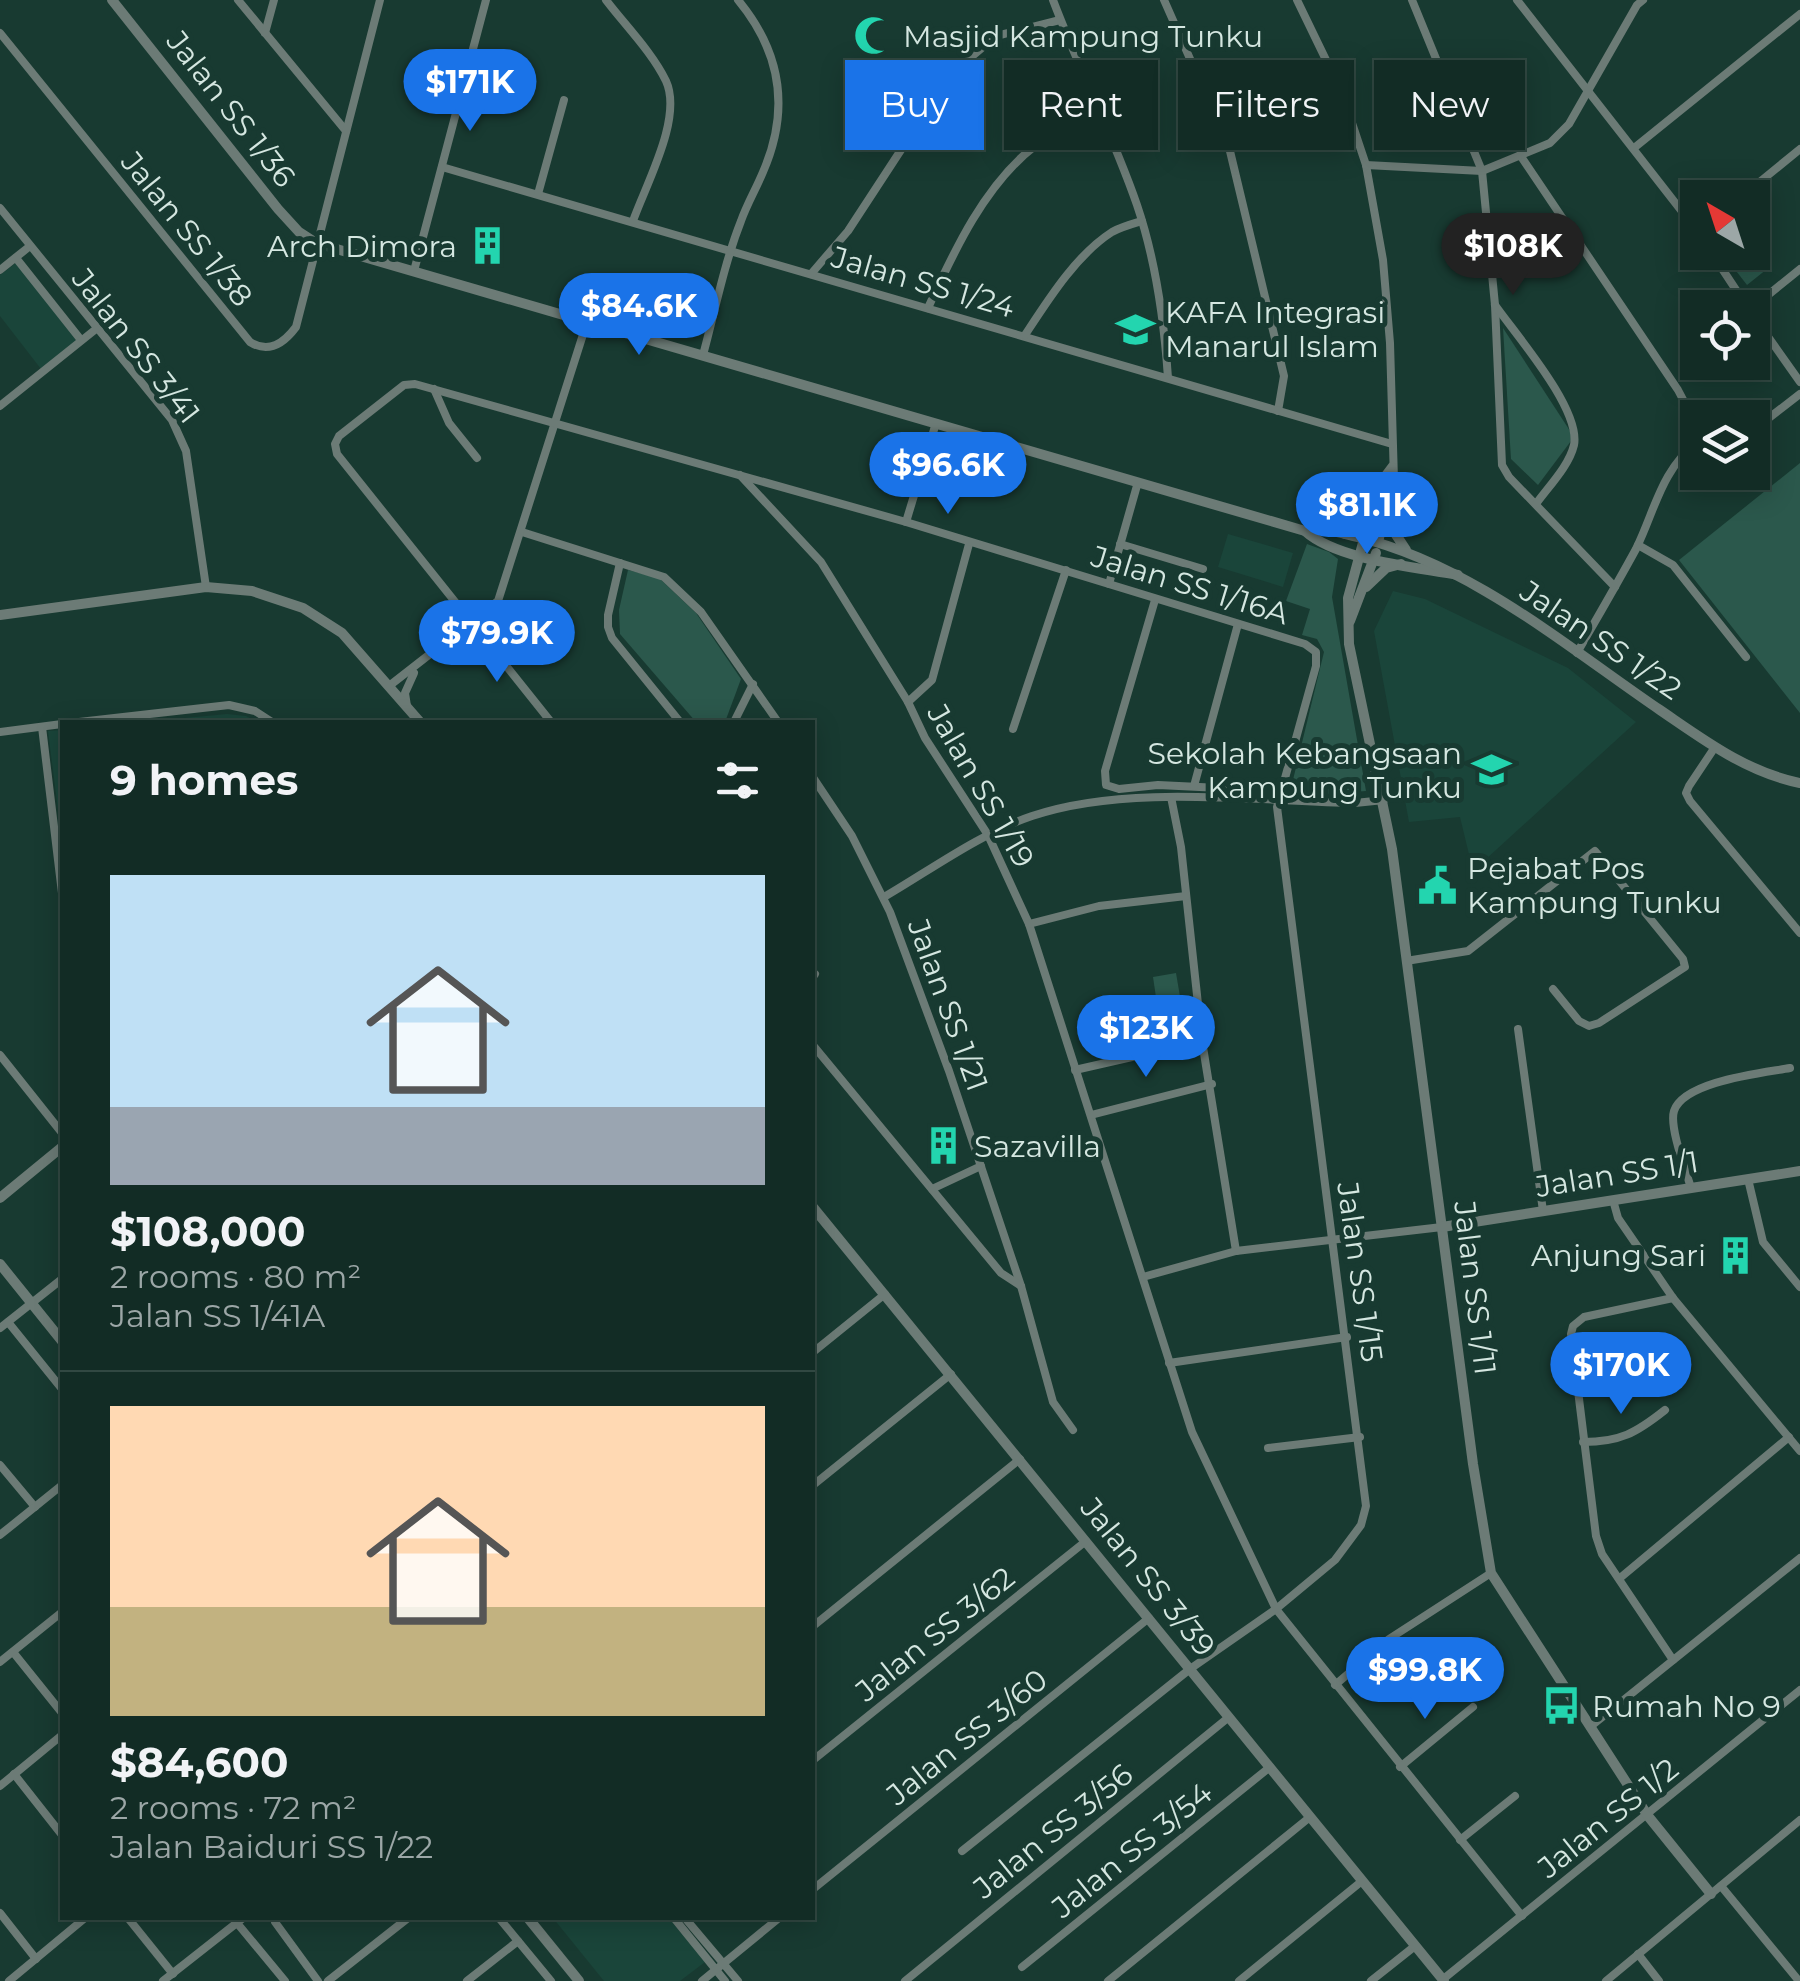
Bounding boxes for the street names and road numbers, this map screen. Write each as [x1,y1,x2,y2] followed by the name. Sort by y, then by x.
[158,23,303,194] street label: Jalan SS 1/36
[113,143,261,314] street label: Jalan SS 1/38
[826,238,1019,326] street label: Jalan SS 1/24
[63,260,208,431] street label: Jalan SS 3/41
[1086,537,1293,633] street label: Jalan SS 1/16A
[1513,572,1689,707] street label: Jalan SS 1/22
[919,697,1043,874] street label: Jalan SS 1/19
[899,913,996,1096] street label: Jalan SS 1/21
[1532,1143,1701,1205] street label: Jalan SS 1/1
[1329,1179,1391,1364] street label: Jalan SS 1/15
[1446,1198,1504,1377] street label: Jalan SS 1/11
[1072,1489,1223,1664] street label: Jalan SS 3/39
[848,1559,1022,1710] street label: Jalan SS 3/62
[878,1661,1055,1814] street label: Jalan SS 3/60
[1530,1750,1685,1886] street label: Jalan SS 1/2
[965,1756,1140,1907] street label: Jalan SS 3/56
[1044,1774,1220,1926] street label: Jalan SS 3/54

